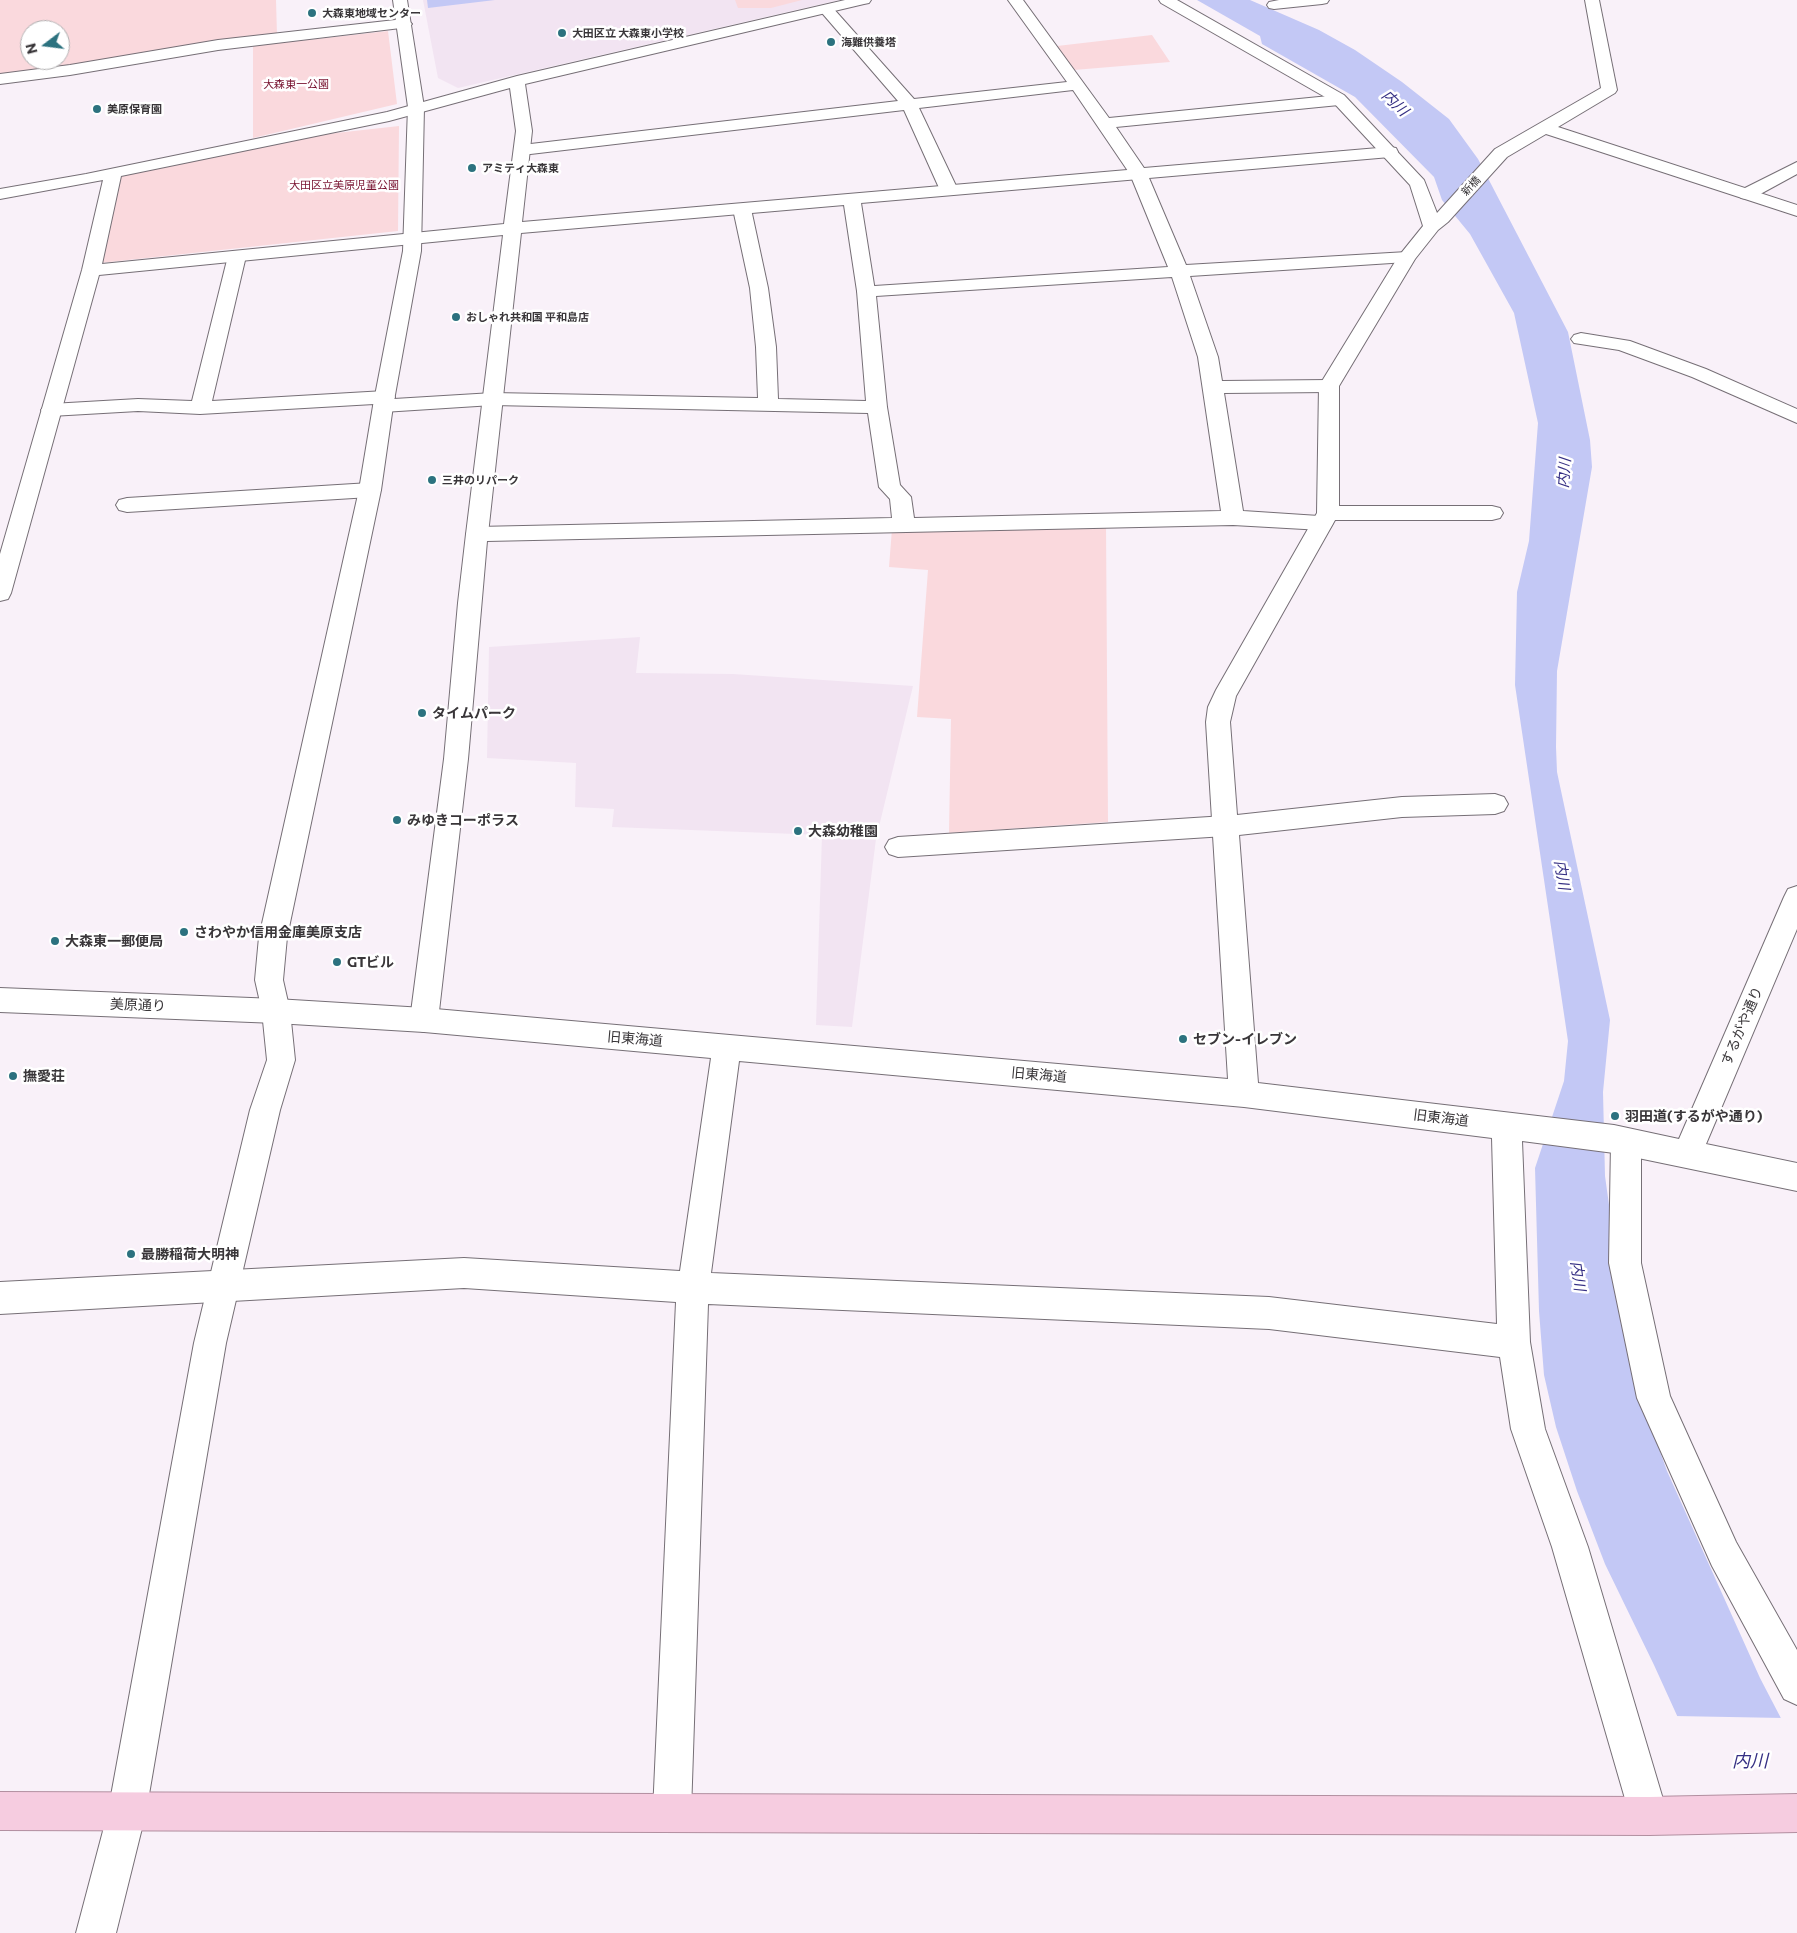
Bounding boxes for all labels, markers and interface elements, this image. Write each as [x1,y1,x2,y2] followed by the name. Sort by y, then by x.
[322,6,421,20] place label: 大森東地域センター
[306,7,318,19] marker: 大森東地域センター
[20,20,70,70] north arrow
[572,26,684,40] place label: 大田区立 大森東小学校
[556,27,568,39] marker: 大田区立 大森東小学校
[841,35,896,49] place label: 海難供養塔
[825,36,837,48] marker: 海難供養塔
[21,41,41,56] text: N
[263,77,329,91] park label: 大森東一公園
[1378,86,1412,120] water label: 内川
[107,102,162,116] place label: 美原保育園
[91,103,103,115] marker: 美原保育園
[482,161,559,175] place label: アミティ大森東
[466,162,478,174] marker: アミティ大森東
[1459,173,1483,199] street label: 新橋
[289,178,399,192] park label: 大田区立美原児童公園
[466,310,589,324] place label: おしゃれ共和国 平和島店
[450,311,462,323] marker: おしゃれ共和国 平和島店
[1554,457,1574,489] water label: 内川
[442,473,519,487] place label: 三井のリパーク
[426,474,438,486] marker: 三井のリパーク
[432,705,516,721] place label: タイムパーク
[416,707,428,719] marker: タイムパーク
[407,812,519,828] place label: みゆきコーポラス
[391,814,403,826] marker: みゆきコーポラス
[808,823,878,839] place label: 大森幼稚園
[792,825,804,837] marker: 大森幼稚園
[1551,859,1573,891] water label: 内川
[194,924,362,940] place label: さわやか信用金庫美原支店
[178,926,190,938] marker: さわやか信用金庫美原支店
[65,933,163,949] place label: 大森東一郵便局
[49,935,61,947] marker: 大森東一郵便局
[347,954,394,970] place label: GTビル
[331,956,343,968] marker: GTビル
[1718,984,1766,1068] street label: するがや通り
[110,996,166,1014] street label: 美原通り
[606,1028,664,1050] street label: 旧東海道
[1193,1031,1297,1047] place label: セブン-イレブン
[1177,1033,1189,1045] marker: セブン-イレブン
[1010,1064,1068,1086] street label: 旧東海道
[23,1068,65,1084] place label: 撫愛荘
[7,1070,19,1082] marker: 撫愛荘
[1412,1106,1470,1130] street label: 旧東海道
[1625,1108,1763,1124] place label: 羽田道(するがや通り)
[1609,1110,1621,1122] marker: 羽田道(するがや通り)
[141,1246,239,1262] place label: 最勝稲荷大明神
[125,1248,137,1260] marker: 最勝稲荷大明神
[1567,1260,1589,1292] water label: 内川
[1732,1750,1768,1772] water label: 内川

